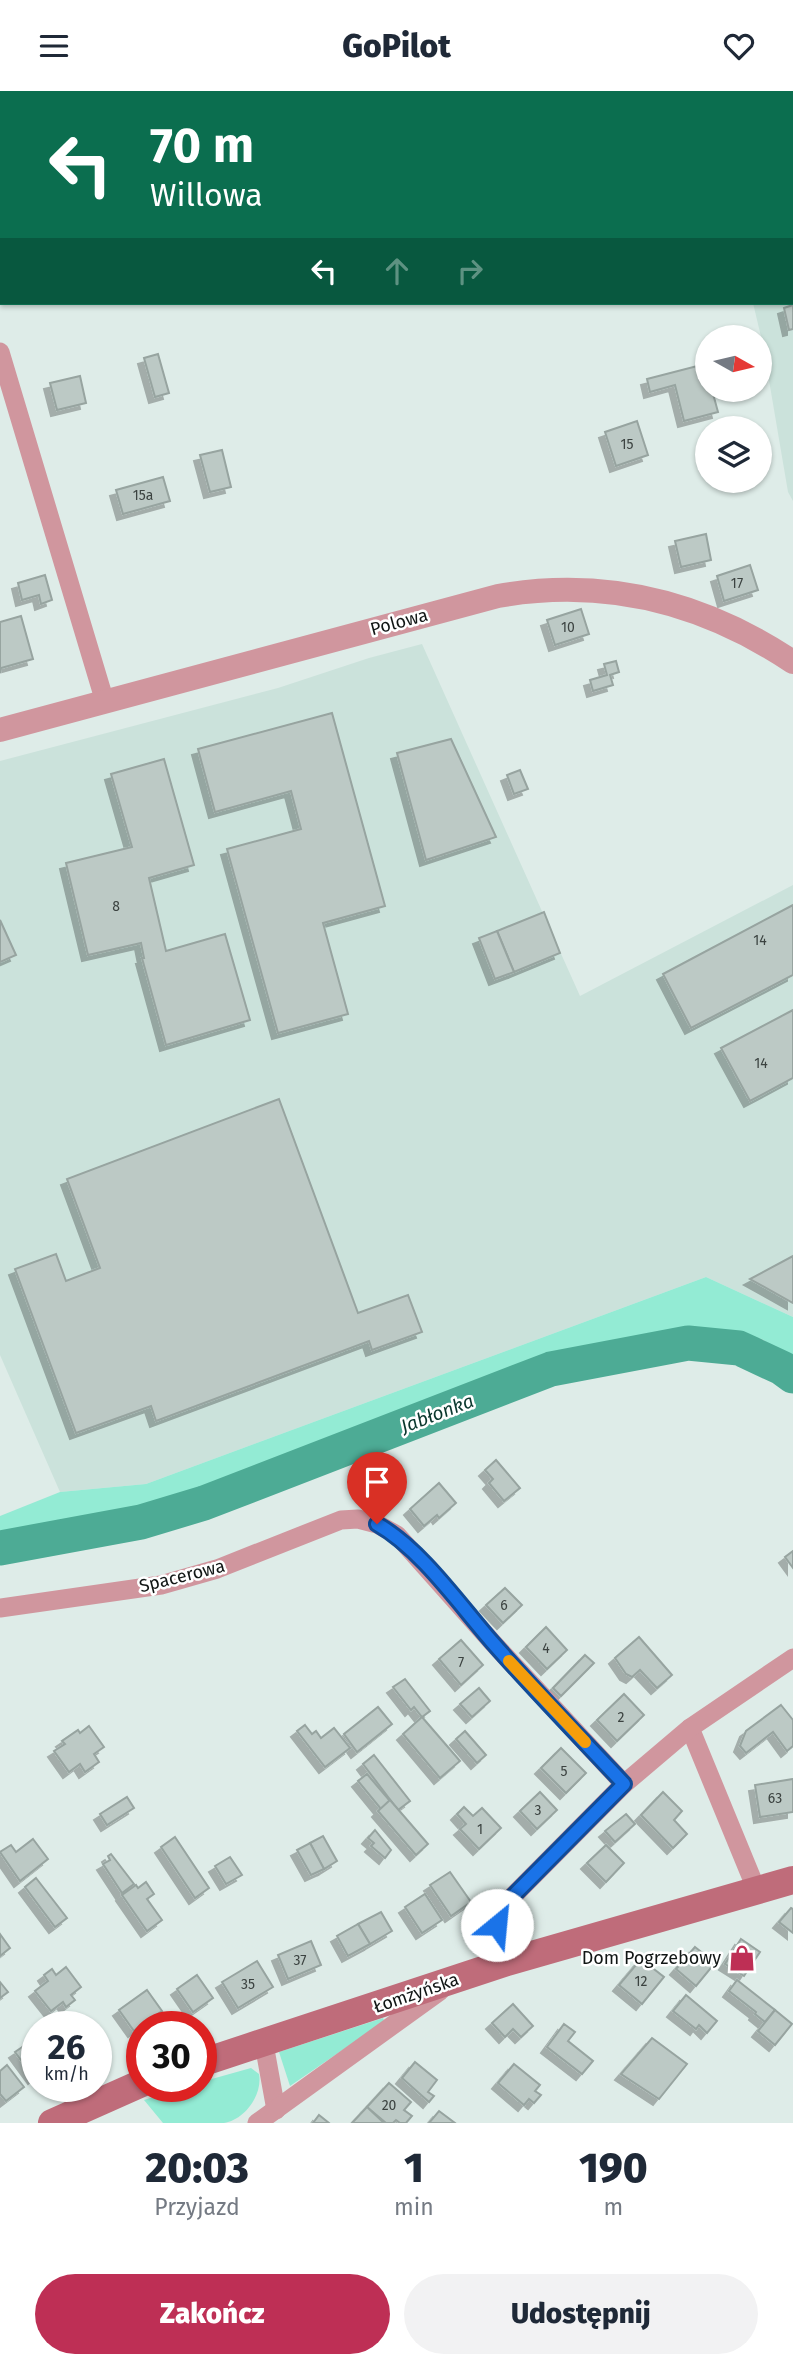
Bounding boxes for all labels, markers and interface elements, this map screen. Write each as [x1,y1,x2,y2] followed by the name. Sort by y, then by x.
[35,27,73,65] icon: menu
[342,27,451,65] text: GoPilot
[720,27,758,65] icon: heart
[150,116,254,175] text: 70 m
[35,119,126,210] icon: left
[150,176,263,214] text: Willowa
[305,252,343,290] icon: left
[378,252,416,290] icon: ahead
[451,252,489,290] icon: right
[695,325,772,403] north arrow
[695,325,772,493] map controls
[695,416,772,493] button: layers
[620,436,634,453] house number: 15
[133,487,153,504] house number: 15a
[731,575,743,592] house number: 17
[368,604,430,640] street label: Polowa
[561,619,575,636] house number: 10
[112,898,120,915] house number: 8
[753,932,767,949] house number: 14
[754,1055,768,1072] house number: 14
[397,1389,477,1438] water label: Jabłonka
[347,1452,407,1524] pin
[358,1463,396,1501] icon: arrive
[137,1555,227,1597] street label: Spacerowa
[500,1597,508,1614] house number: 6
[542,1640,550,1657] house number: 4
[458,1654,464,1671] house number: 7
[618,1709,625,1726] house number: 2
[560,1763,568,1780] house number: 5
[768,1790,782,1807] house number: 63
[535,1802,542,1819] house number: 3
[477,1821,483,1838] house number: 1
[460,1888,534,1962] position arrow
[727,1943,757,1973] shop icon: Dom Pogrzebowy
[582,1947,721,1969] place label: Dom Pogrzebowy
[293,1952,307,1969] house number: 37
[370,1968,462,2018] street label: Łomżyńska
[635,1973,648,1990] house number: 12
[241,1976,255,1993] house number: 35
[126,2011,217,2102] speed limit sign: 30
[48,2026,85,2068] text: 26
[44,2063,89,2085] text: km/h
[382,2097,397,2114] house number: 20
[145,2143,249,2193] text: 20:03
[404,2143,424,2193] text: 1
[579,2143,648,2193] text: 190
[154,2193,240,2221] text: Przyjazd
[394,2193,434,2221] text: min
[604,2193,623,2221] text: m
[35,2274,390,2354] button: Zakończ
[404,2274,758,2354] button: Udostępnij

